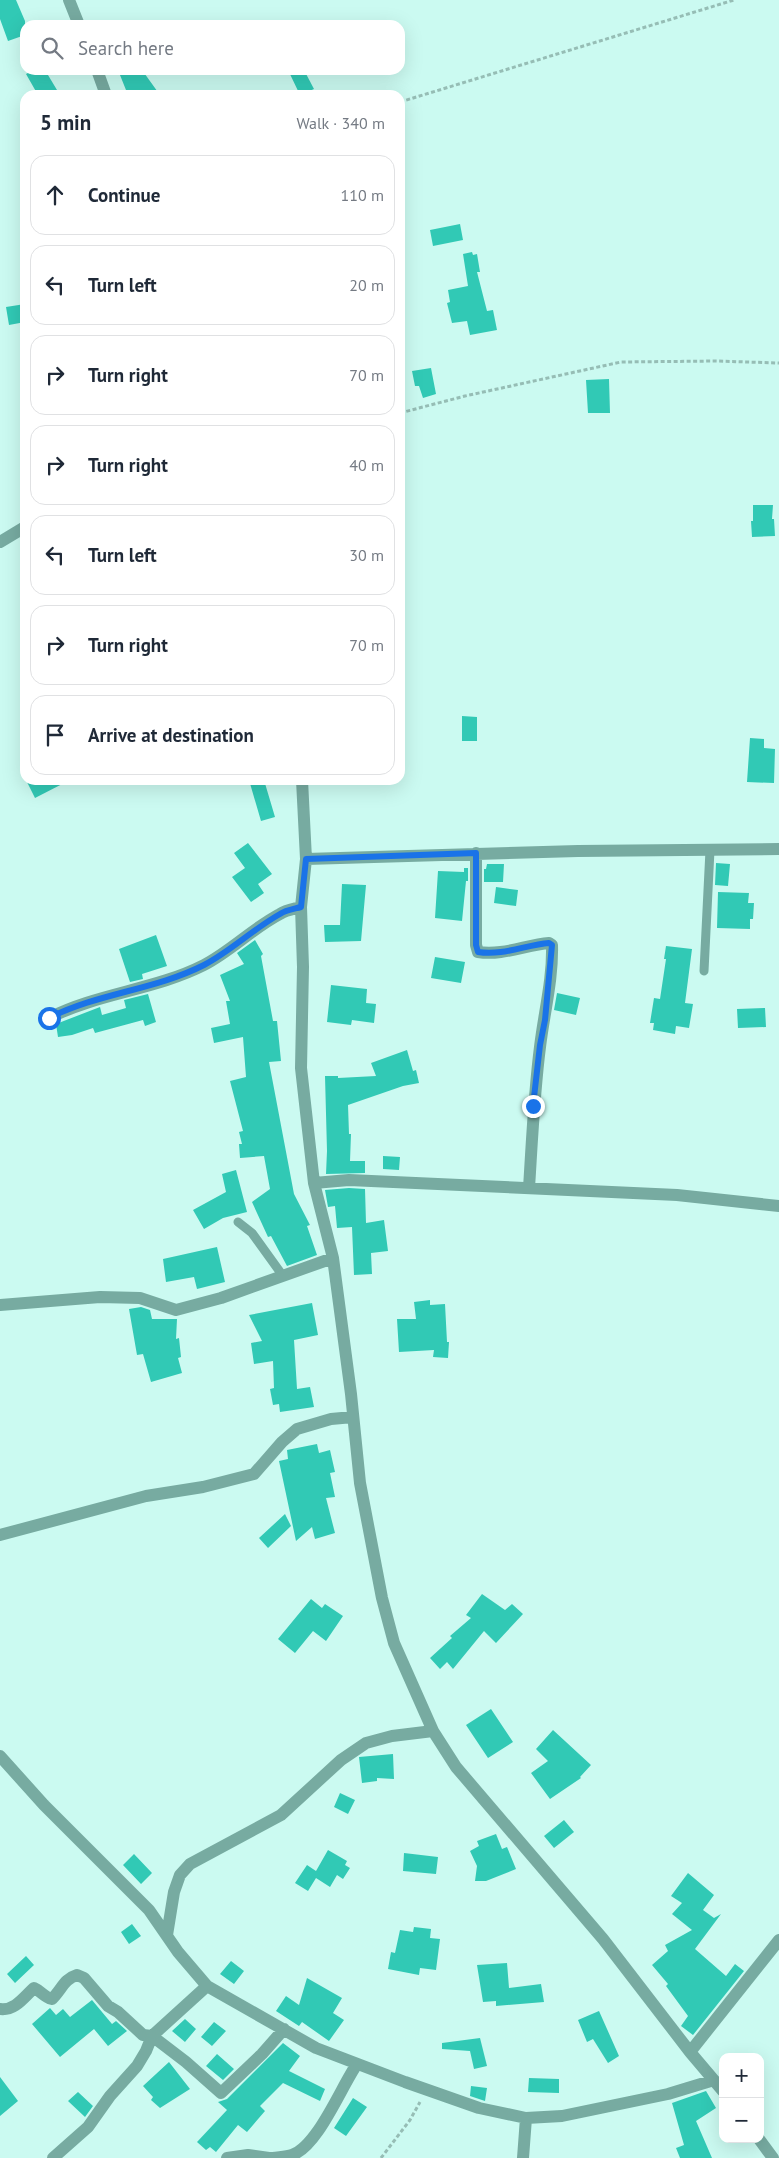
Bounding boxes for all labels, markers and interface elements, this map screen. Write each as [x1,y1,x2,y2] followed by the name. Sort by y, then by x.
[20,20,405,75] search box
[38,34,66,62] icon: search
[78,36,174,60] text: Search here
[40,109,91,136] text: 5 min
[296,113,385,133] text: Walk · 340 m
[41,181,69,209] icon: ahead
[88,183,160,207] text: Continue
[341,185,384,205] text: 110 m
[41,271,69,299] icon: left
[88,273,157,297] text: Turn left
[349,275,384,295] text: 20 m
[41,361,69,389] icon: right
[88,363,168,387] text: Turn right
[349,365,384,385] text: 70 m
[41,451,69,479] icon: right
[88,453,168,477] text: Turn right
[349,455,384,475] text: 40 m
[41,541,69,569] icon: left
[88,543,157,567] text: Turn left
[349,545,384,565] text: 30 m
[41,631,69,659] icon: right
[88,633,168,657] text: Turn right
[349,635,384,655] text: 70 m
[41,721,69,749] icon: arrive
[88,723,254,747] text: Arrive at destination
[38,1007,61,1030] route start
[522,1095,545,1118] route end
[719,2053,764,2143] map controls
[719,2053,764,2098] button: +
[719,2098,764,2143] button: −

